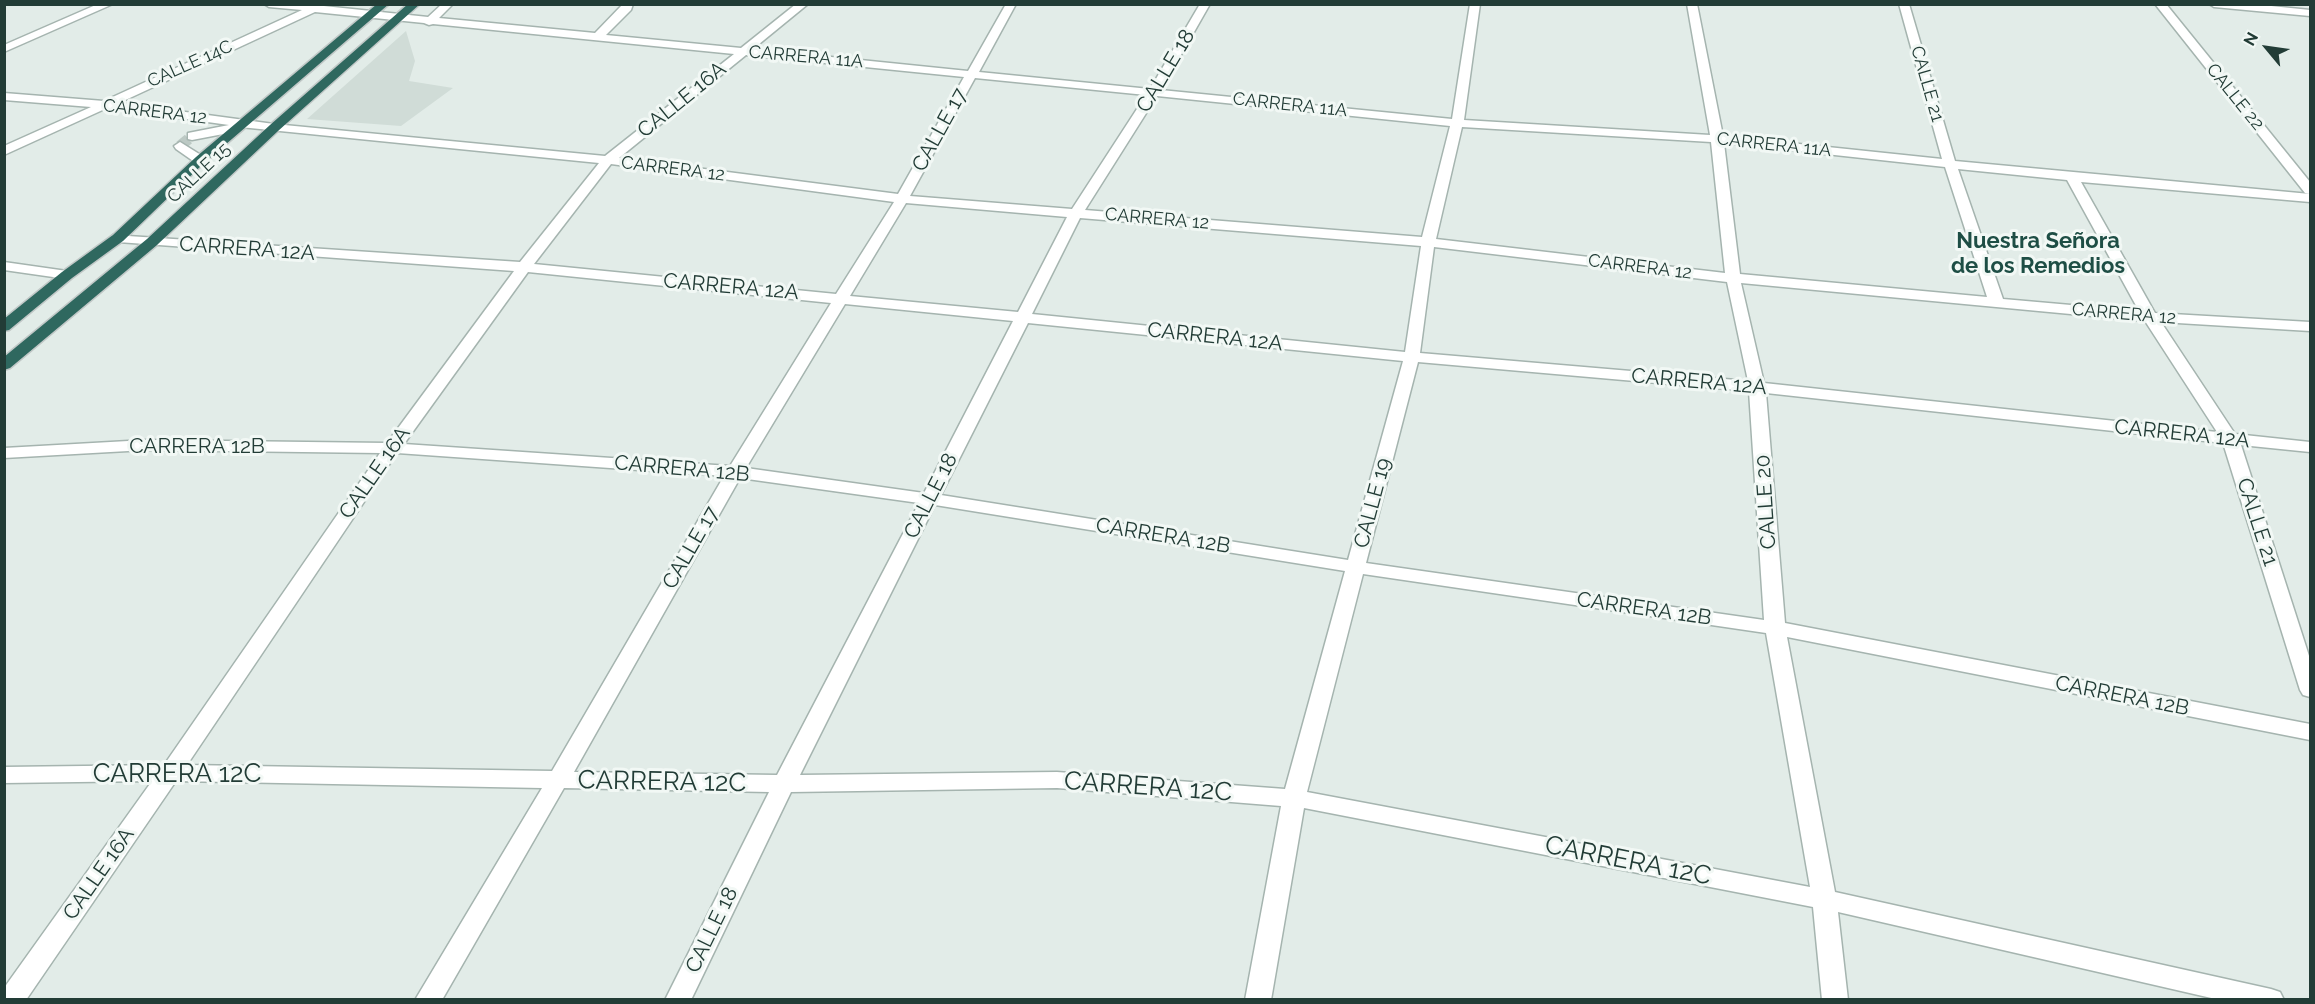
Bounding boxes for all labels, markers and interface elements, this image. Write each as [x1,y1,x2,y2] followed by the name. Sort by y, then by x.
[2237,18,2297,78] north arrow
[1131,25,1201,117] street label: CALLE 18
[2240,29,2262,49] text: N
[144,36,236,92] street label: CALLE 14C
[748,41,864,73] street label: CARRERA 11A
[1906,44,1948,124] street label: CALLE 21
[633,57,731,143] street label: CALLE 16A
[2202,59,2268,135] street label: CALLE 22
[907,84,973,176] street label: CALLE 17
[1232,88,1348,122] street label: CARRERA 11A
[102,95,208,129] street label: CARRERA 12
[1716,128,1832,162] street label: CARRERA 11A
[163,138,235,208] street label: CALLE 15
[620,152,726,186] street label: CARRERA 12
[1104,204,1210,234] street label: CARRERA 12
[1951,228,2125,280] district label: Nuestra Señora de los Remedios
[178,232,316,266] street label: CARRERA 12A
[1587,250,1693,284] street label: CARRERA 12
[662,269,800,305] street label: CARRERA 12A
[2071,299,2177,329] street label: CARRERA 12
[1146,317,1284,357] street label: CARRERA 12A
[1630,364,1768,400] street label: CARRERA 12A
[2113,414,2251,454] street label: CARRERA 12A
[334,422,416,524] street label: CALLE 16A
[129,434,265,460] street label: CARRERA 12B
[899,449,963,543] street label: CALLE 18
[613,451,751,487] street label: CARRERA 12B
[1750,454,1782,550] street label: CALLE 20
[1349,455,1397,551] street label: CALLE 19
[2231,475,2283,569] street label: CALLE 21
[657,502,725,594] street label: CALLE 17
[1094,513,1232,559] street label: CARRERA 12B
[1575,587,1713,631] street label: CARRERA 12B
[2053,671,2191,721] street label: CARRERA 12B
[93,758,261,790] street label: CARRERA 12C
[577,765,747,799] street label: CARRERA 12C
[1063,766,1233,808] street label: CARRERA 12C
[58,823,140,925] street label: CALLE 16A
[1542,830,1714,892] street label: CARRERA 12C
[680,883,744,977] street label: CALLE 18

